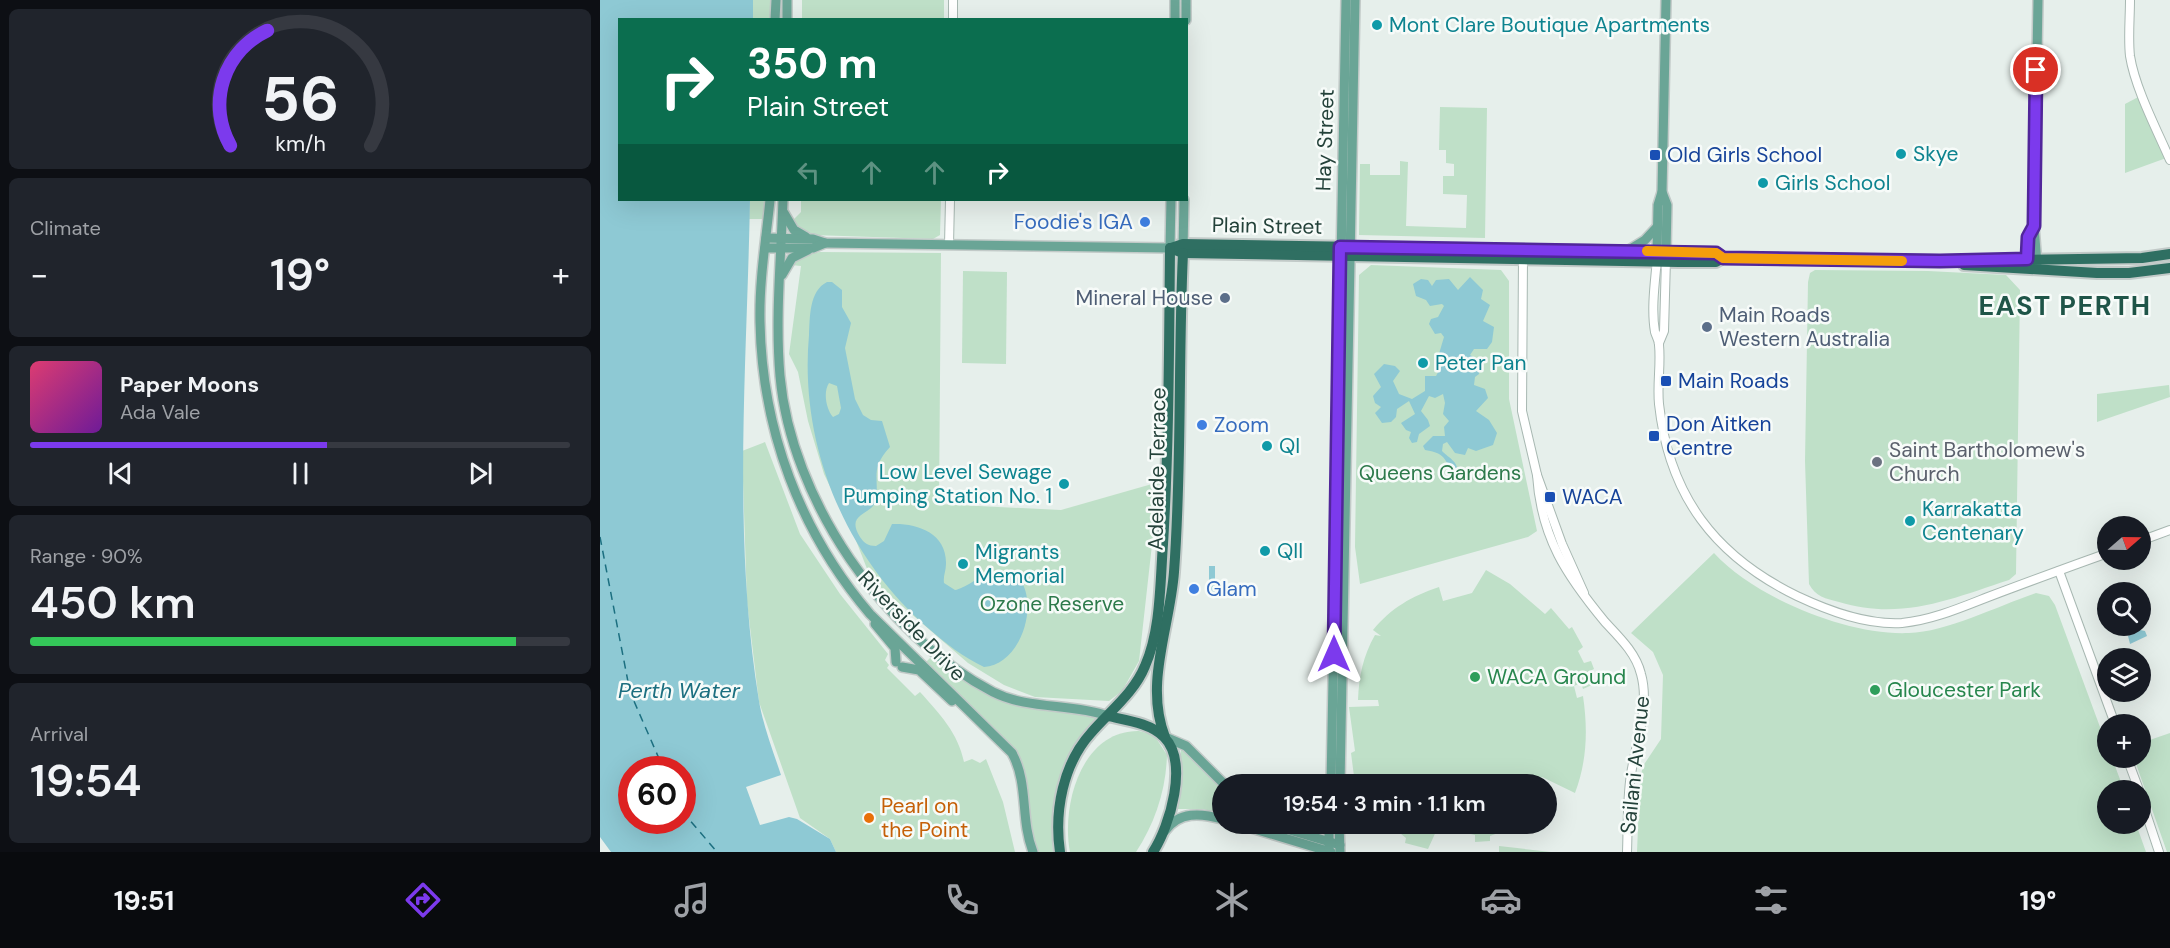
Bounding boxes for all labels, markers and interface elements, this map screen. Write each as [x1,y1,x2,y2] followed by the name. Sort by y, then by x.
[1389,11,1710,39] place label: Mont Clare Boutique Apartments
[1370,18,1384,32] marker: Mont Clare Boutique Apartments
[747,36,877,91] text: 350 m
[648,42,726,120] icon: right
[2010,44,2061,95] pin
[2019,53,2052,86] icon: arrive
[261,58,339,139] text: 56
[1309,88,1341,192] street label: Hay Street
[747,89,889,124] text: Plain Street
[275,130,325,158] text: km/h
[1913,140,1958,168] place label: Skye
[1667,141,1822,169] place label: Old Girls School
[1894,147,1908,161] marker: Skye
[1648,148,1662,162] marker: Old Girls School
[792,156,825,189] icon: left
[855,156,888,189] icon: ahead
[918,156,951,189] icon: ahead
[981,156,1014,189] icon: right
[1775,169,1890,197] place label: Girls School
[1756,176,1770,190] marker: Girls School
[1014,208,1133,236] place label: Foodie's IGA
[1212,211,1322,241] street label: Plain Street
[30,215,101,241] text: Climate
[1138,215,1152,229] marker: Foodie's IGA
[270,245,330,304] text: 19°
[30,253,48,296] text: −
[552,253,570,296] text: +
[1076,284,1213,312] place label: Mineral House
[1978,288,2152,323] district label: EAST PERTH
[1218,291,1232,305] marker: Mineral House
[1719,301,1890,353] place label: Main Roads Western Australia
[1700,320,1714,334] marker: Main Roads Western Australia
[1435,349,1527,377] place label: Peter Pan
[1416,356,1430,370] marker: Peter Pan
[1678,367,1789,395] place label: Main Roads
[120,370,259,399] text: Paper Moons
[1659,374,1673,388] marker: Main Roads
[1142,387,1172,551] street label: Adelaide Terrace
[120,399,200,425] text: Ada Vale
[1666,410,1772,462] place label: Don Aitken Centre
[1214,411,1269,439] place label: Zoom
[1195,418,1209,432] marker: Zoom
[1647,429,1661,443] marker: Don Aitken Centre
[1279,432,1300,460] place label: QI
[1889,436,2085,488] place label: Saint Bartholomew's Church
[1260,439,1274,453] marker: QI
[1870,455,1884,469] marker: Saint Bartholomew's Church
[104,457,137,490] icon: previous
[284,457,317,490] icon: pause
[464,457,497,490] icon: next
[843,458,1052,510] place label: Low Level Sewage Pumping Station No. 1
[1359,459,1521,487] park label: Queens Gardens
[1057,477,1071,491] marker: Low Level Sewage Pumping Station No. 1
[1562,483,1623,511] place label: WACA
[1543,490,1557,504] marker: WACA
[1922,495,2024,547] place label: Karrakatta Centenary
[1903,514,1917,528] marker: Karrakatta Centenary
[2097,516,2151,570] north arrow
[2097,516,2151,834] map controls
[1277,537,1303,565] place label: QII
[975,538,1065,590] place label: Migrants Memorial
[30,543,143,569] text: Range · 90%
[1258,544,1272,558] marker: QII
[956,557,970,571] marker: Migrants Memorial
[852,565,972,687] street label: Riverside Drive
[30,573,196,632] text: 450 km
[1206,575,1257,603] place label: Glam
[1187,582,1201,596] marker: Glam
[2097,582,2151,636] button: search
[980,590,1124,618] park label: Ozone Reserve
[1302,622,1366,686] position arrow
[2097,648,2151,702] button: layers
[1487,663,1626,691] place label: WACA Ground
[1468,670,1482,684] marker: WACA Ground
[618,676,741,705] water label: Perth Water
[1887,676,2041,704] place label: Gloucester Park
[1868,683,1882,697] marker: Gloucester Park
[1614,694,1656,835] street label: Sailani Avenue
[2097,714,2151,768] button: +
[30,721,88,747] text: Arrival
[30,751,141,810] text: 19:54
[618,756,696,834] speed limit sign: 60
[2097,780,2151,834] button: −
[1283,789,1486,818] text: 19:54 · 3 min · 1.1 km
[881,792,968,844] place label: Pearl on the Point
[862,811,876,825] marker: Pearl on the Point
[402,879,444,921] icon: directions
[671,879,713,921] icon: music
[941,879,983,921] icon: phone
[1211,879,1253,921] icon: climate
[1480,879,1522,921] icon: car
[1750,879,1792,921] icon: filters
[114,883,174,918] text: 19:51
[2019,883,2056,918] text: 19°

